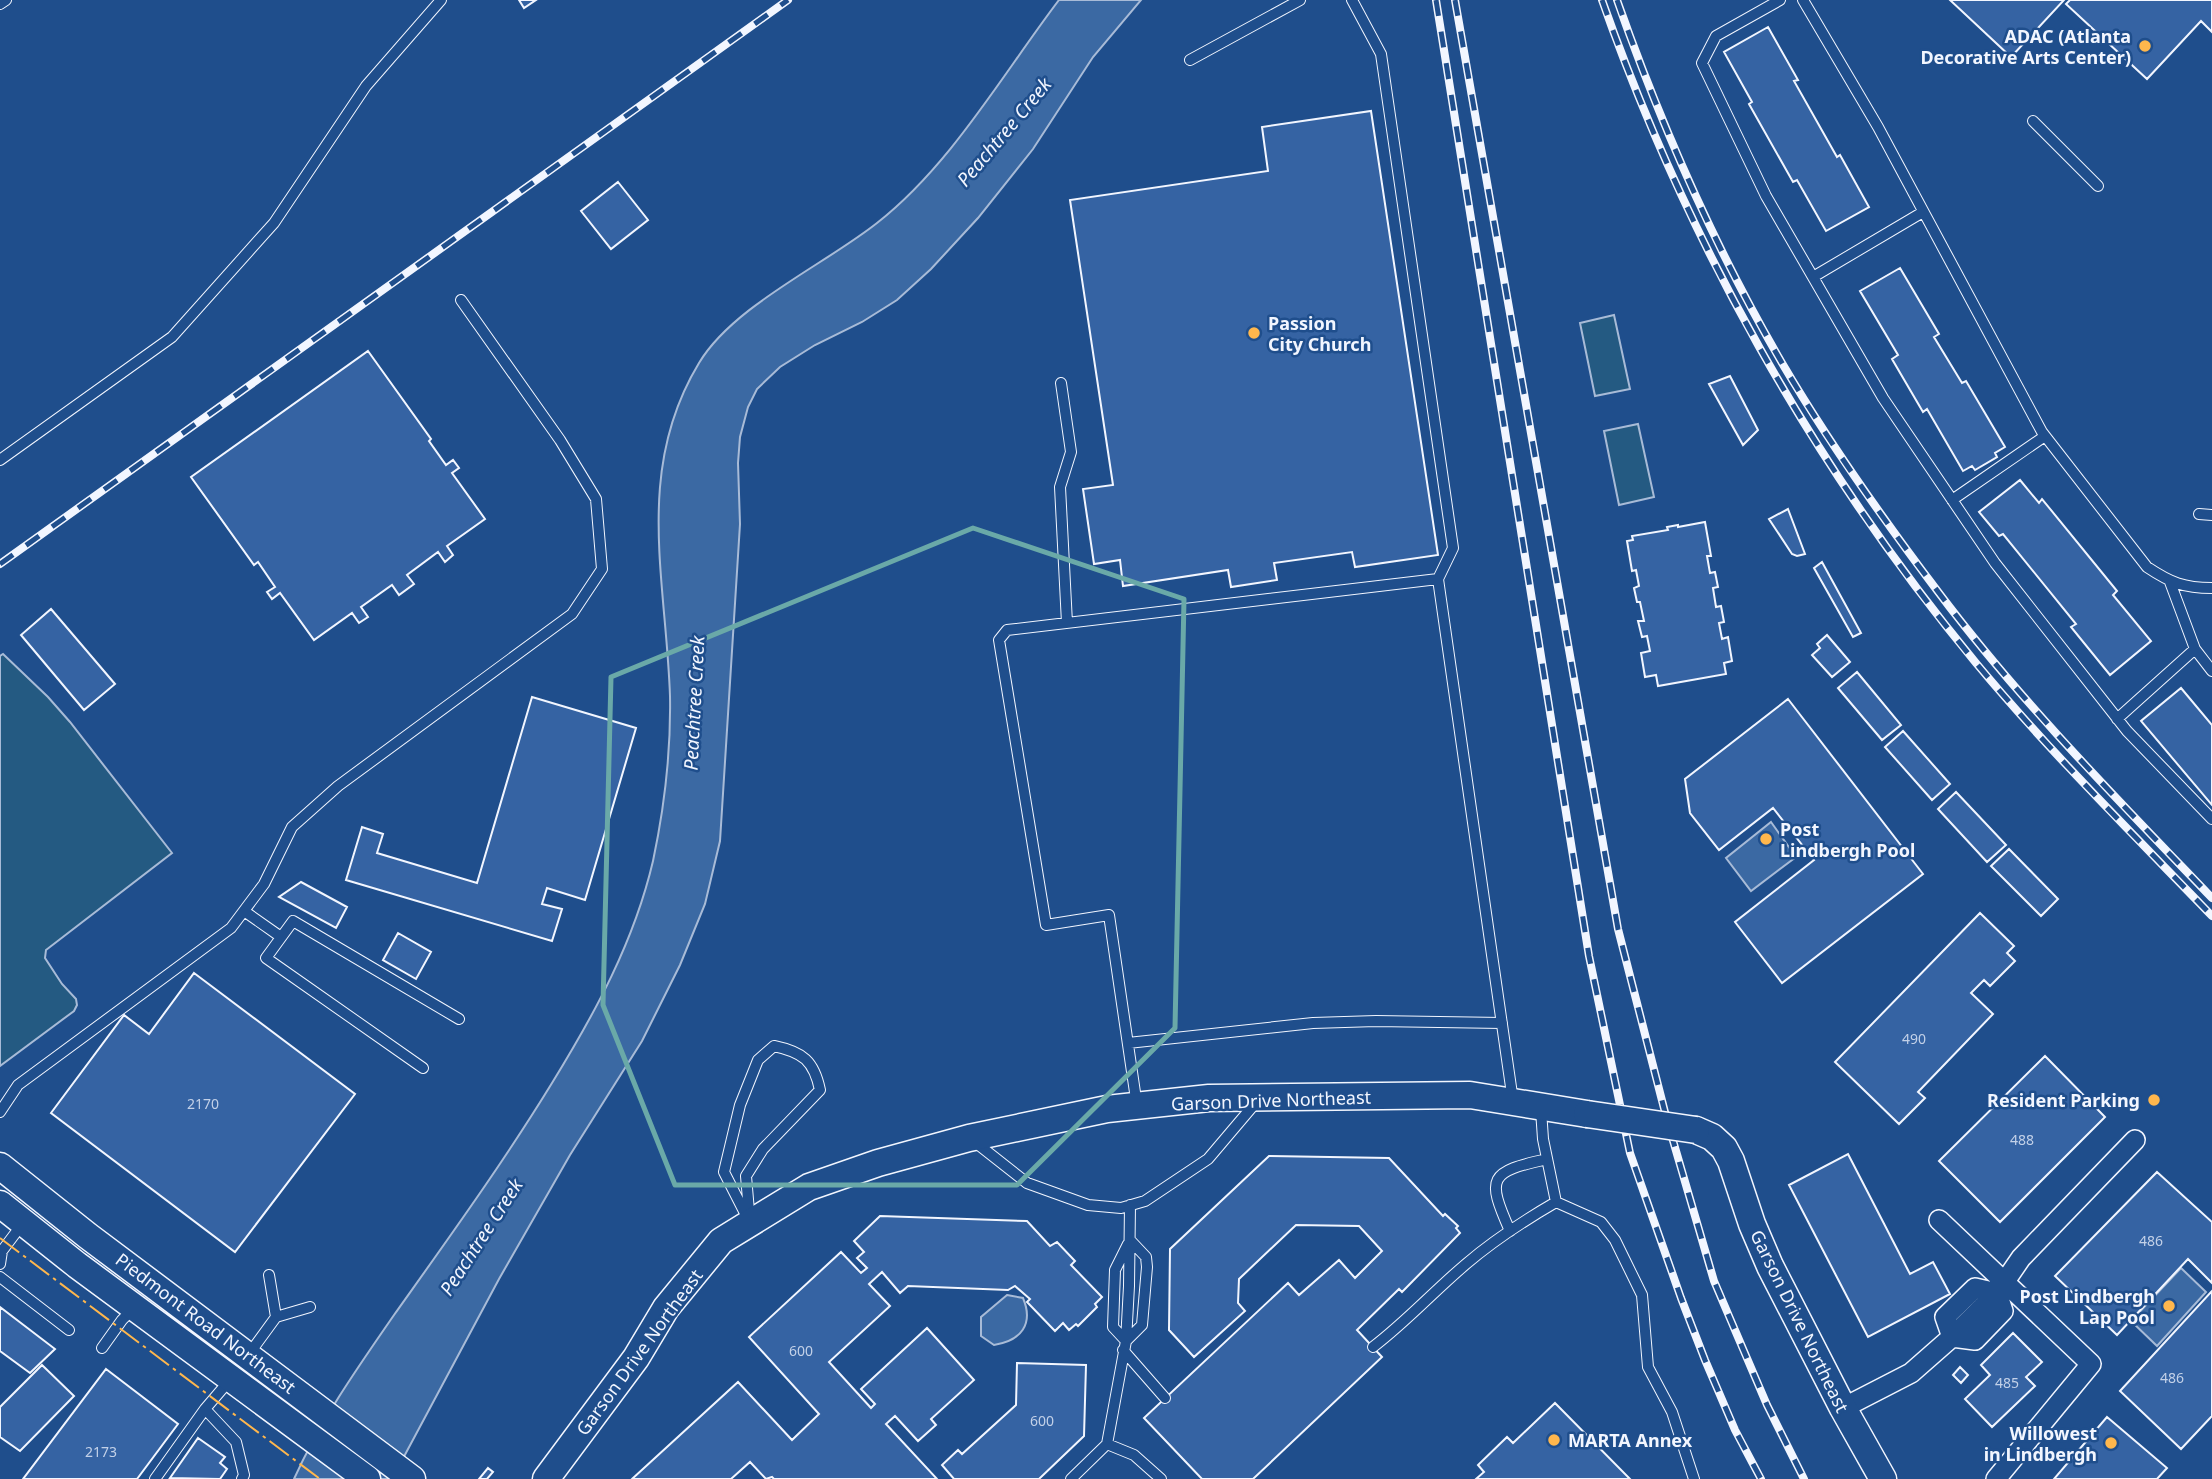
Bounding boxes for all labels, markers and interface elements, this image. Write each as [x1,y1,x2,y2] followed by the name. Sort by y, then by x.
[1920,24,2131,69] place label: ADAC (Atlanta Decorative Arts Center)
[2137,38,2153,54] marker: ADAC (Atlanta Decorative Arts Center)
[951,72,1058,192] water label: Peachtree Creek
[1268,311,1371,356] place label: Passion City Church
[1246,325,1262,341] marker: Passion City Church
[677,634,711,771] water label: Peachtree Creek
[1780,817,1915,862] place label: Post Lindbergh Pool
[1758,831,1774,847] marker: Post Lindbergh Pool
[1902,1029,1926,1048] house number: 490
[1171,1084,1372,1115] street label: Garson Drive Northeast
[1987,1088,2140,1112] place label: Resident Parking
[2146,1092,2162,1108] marker: Resident Parking
[187,1094,219,1113] house number: 2170
[2010,1130,2034,1149] house number: 488
[433,1173,529,1301] water label: Peachtree Creek
[1745,1226,1855,1417] street label: Garson Drive Northeast
[2139,1231,2163,1250] house number: 486
[111,1247,301,1399] street label: Piedmont Road Northeast
[570,1264,708,1440] street label: Garson Drive Northeast
[2019,1284,2155,1329] place label: Post Lindbergh Lap Pool
[2161,1298,2177,1314] marker: Post Lindbergh Lap Pool
[789,1341,813,1360] house number: 600
[2160,1368,2184,1387] house number: 486
[1995,1373,2019,1392] house number: 485
[1030,1411,1054,1430] house number: 600
[1984,1421,2097,1466] place label: Willowest in Lindbergh
[1568,1428,1693,1452] place label: MARTA Annex
[1546,1432,1562,1448] marker: MARTA Annex
[2103,1435,2119,1451] marker: Willowest in Lindbergh
[85,1442,117,1461] house number: 2173

